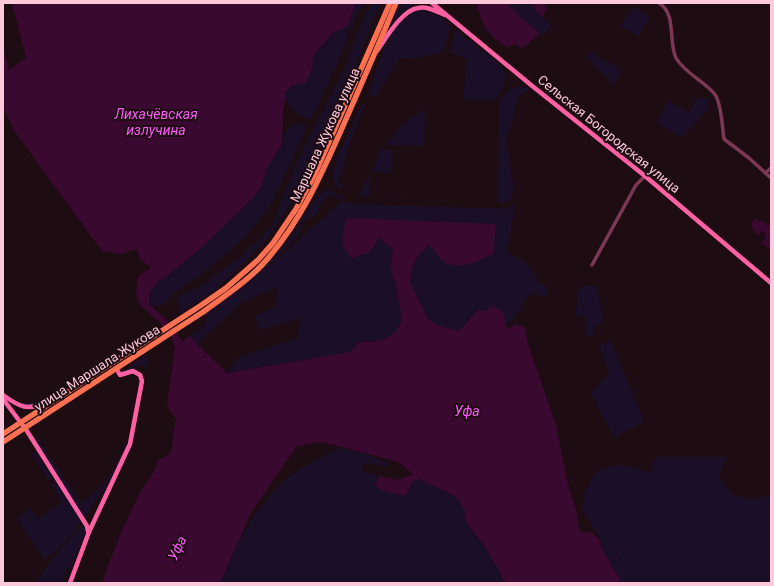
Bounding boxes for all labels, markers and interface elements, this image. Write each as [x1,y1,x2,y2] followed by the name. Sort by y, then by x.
[287,65,363,205] street label: Маршала Жукова улица
[535,72,683,196] street label: Сельская Богородская улица
[113,106,198,138] water label: Лихачёвская излучина
[31,322,163,414] street label: улица Маршала Жукова
[454,403,480,419] water label: Уфа
[164,533,190,563] water label: Уфа

